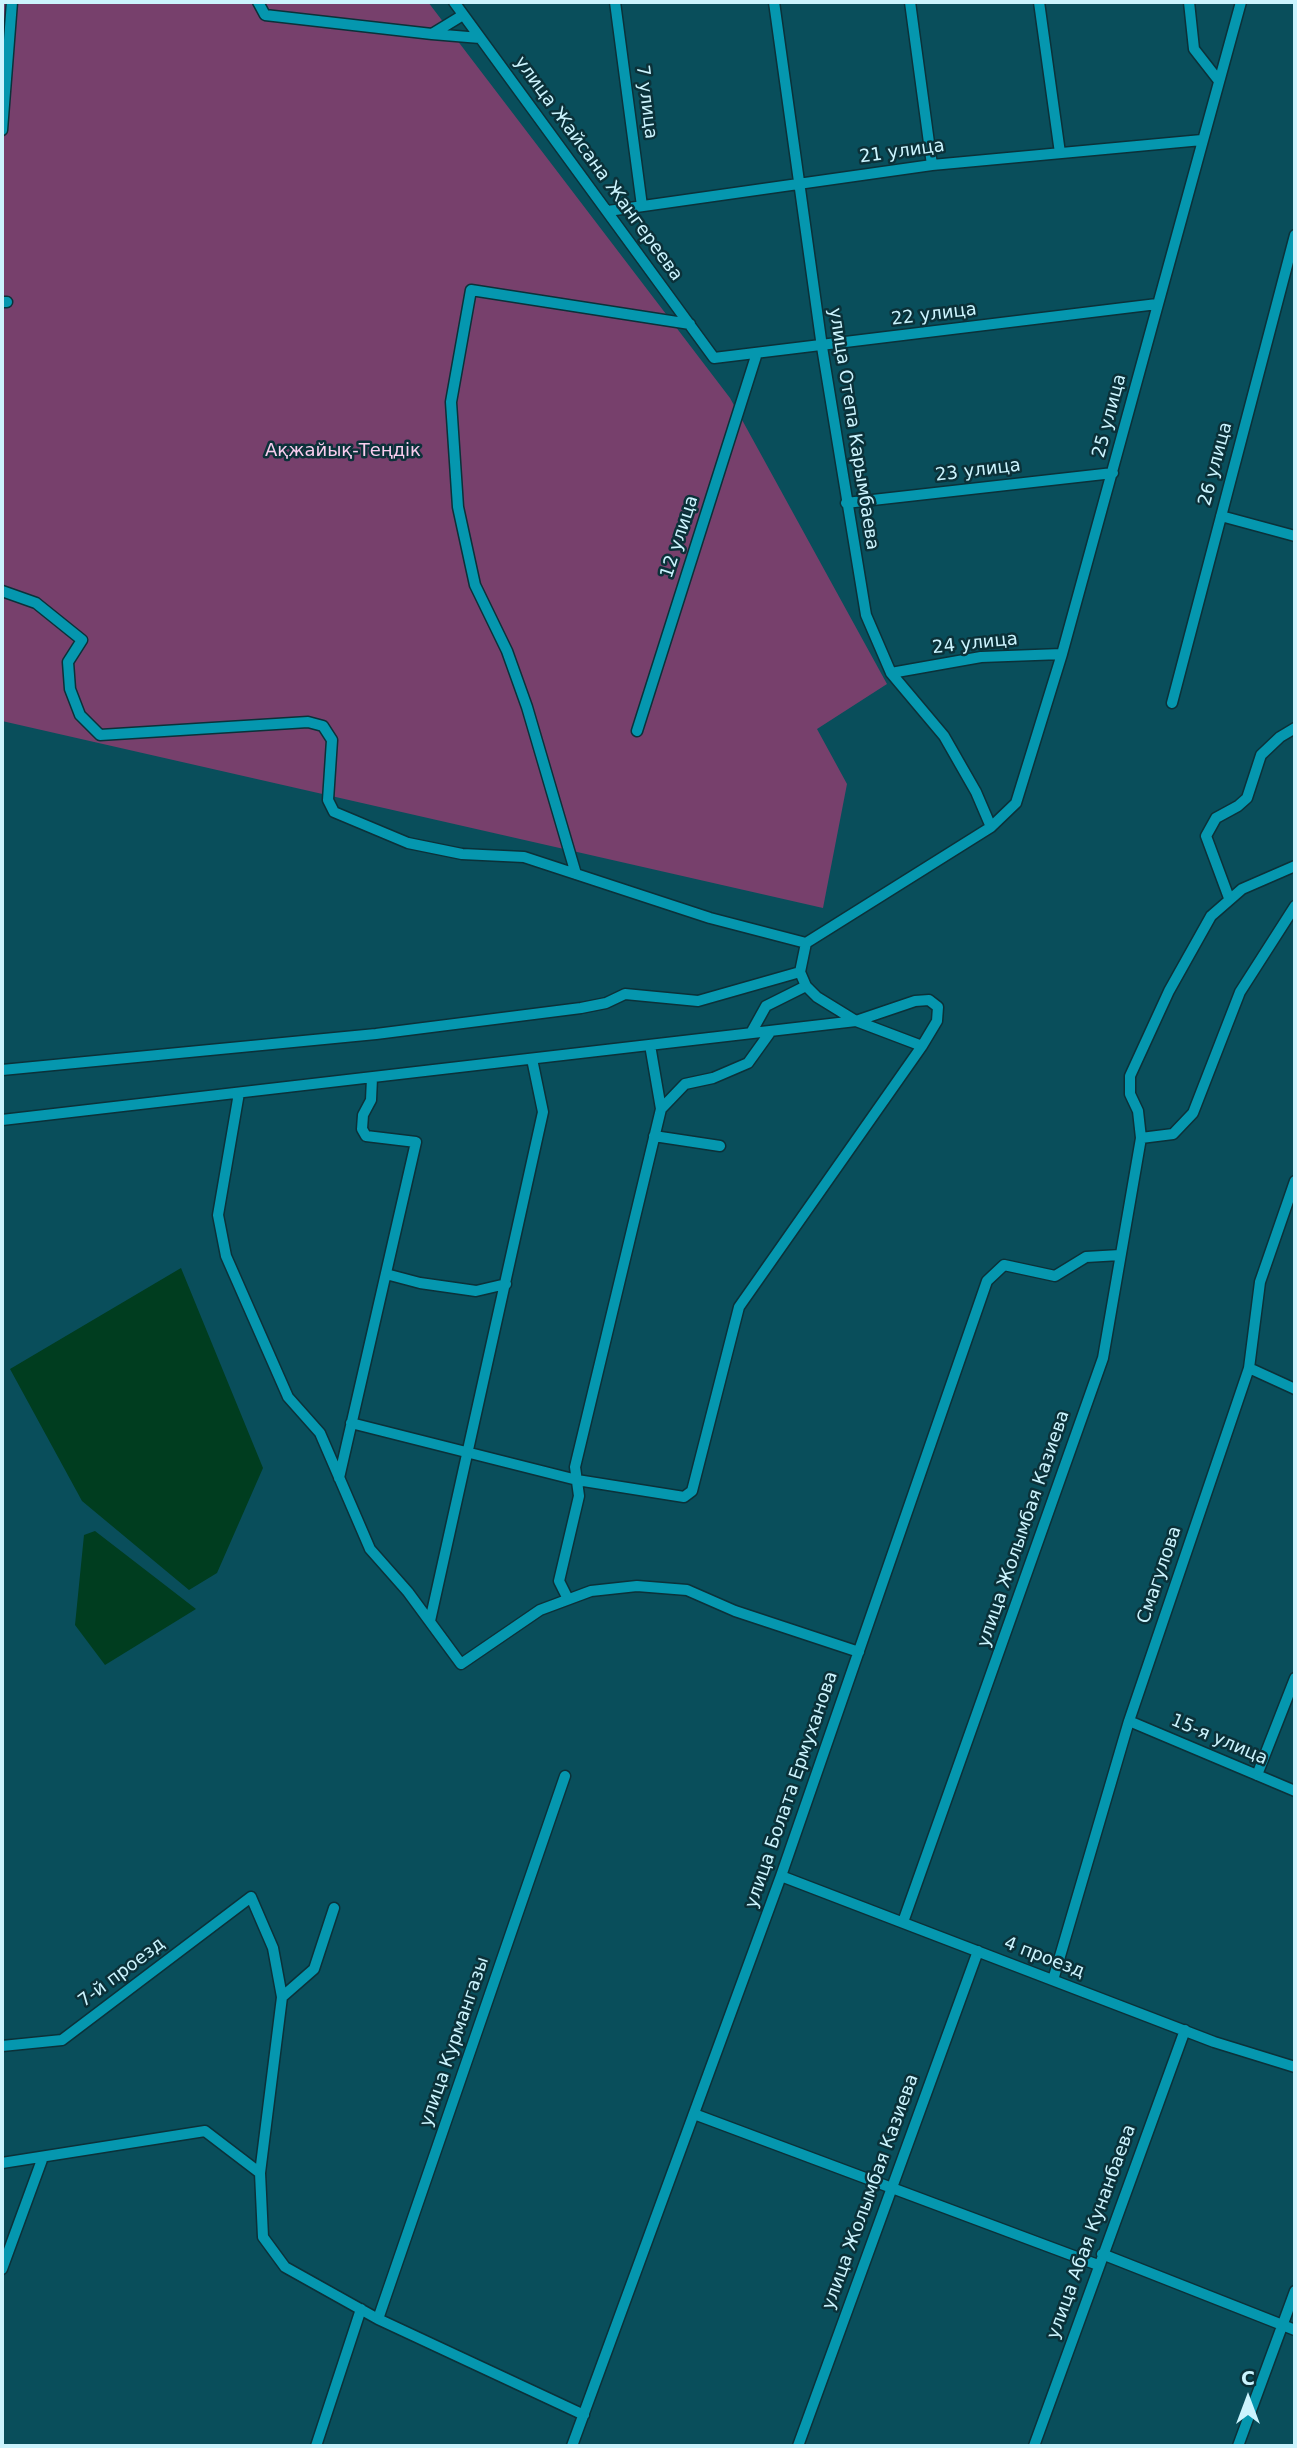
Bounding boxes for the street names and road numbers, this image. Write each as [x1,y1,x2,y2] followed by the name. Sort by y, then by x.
[509,52,687,286] street label: улица Жайсана Жангереева
[631,64,661,140] street label: 7 улица
[858,135,946,169] street label: 21 улица
[890,299,978,331] street label: 22 улица
[823,306,883,552] street label: улица Отепа Карымбаева
[1088,372,1132,460] street label: 25 улица
[1194,420,1238,508] street label: 26 улица
[934,455,1022,487] street label: 23 улица
[656,493,704,581] street label: 12 улица
[931,629,1019,659] street label: 24 улица
[973,1408,1075,1650] street label: улица Жолымбая Казиева
[1133,1524,1187,1626] street label: Смагулова
[741,1669,843,1911] street label: улица Болата Ермуханова
[1167,1710,1271,1770] street label: 15-я улица
[75,1933,169,2013] street label: 7-й проезд
[1001,1933,1087,1983] street label: 4 проезд
[416,1954,494,2130] street label: улица Курмангазы
[818,2071,924,2313] street label: улица Жолымбая Казиева
[1043,2122,1141,2342] street label: улица Абая Кунанбаева

